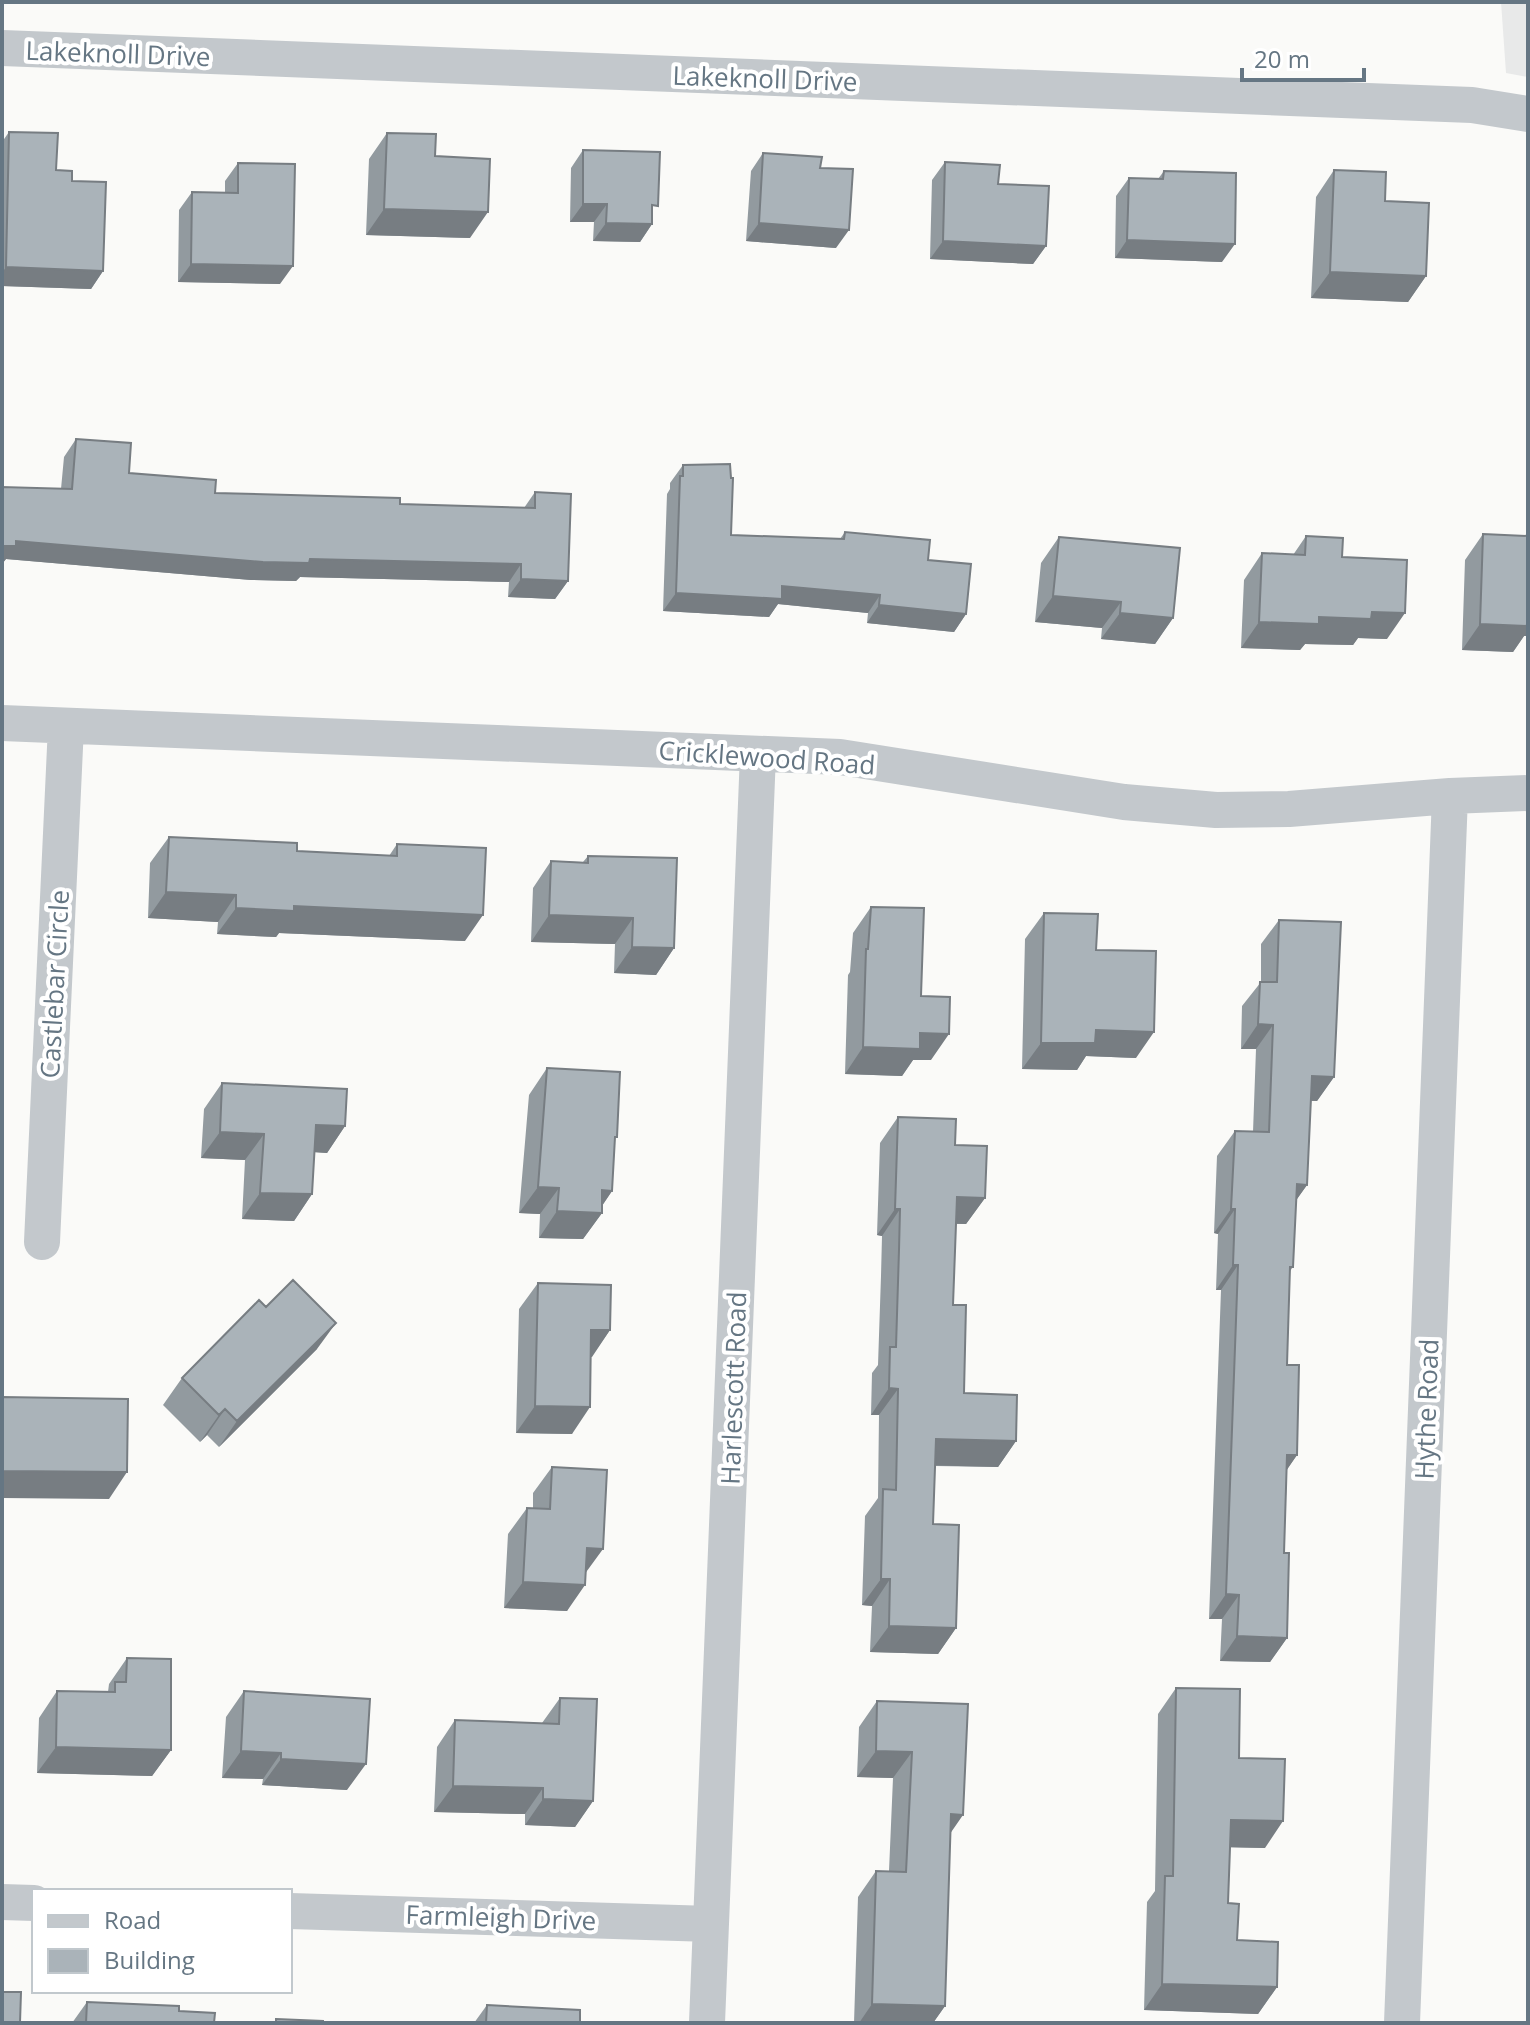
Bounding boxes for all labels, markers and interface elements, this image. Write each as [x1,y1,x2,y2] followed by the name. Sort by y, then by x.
[25,32,211,74] street label: Lakeknoll Drive
[1242,32,1364,82] scale bar
[1254,42,1310,75] text: 20 m
[672,57,858,99] street label: Lakeknoll Drive
[658,731,876,783] street label: Cricklewood Road
[31,889,77,1079] street label: Castlebar Circle
[712,1291,754,1485] street label: Harlescott Road
[1406,1338,1446,1480] street label: Hythe Road
[32,1889,292,1993] legend
[405,1896,597,1938] street label: Farmleigh Drive
[104,1903,161,1936] text: Road
[104,1943,195,1976] text: Building

